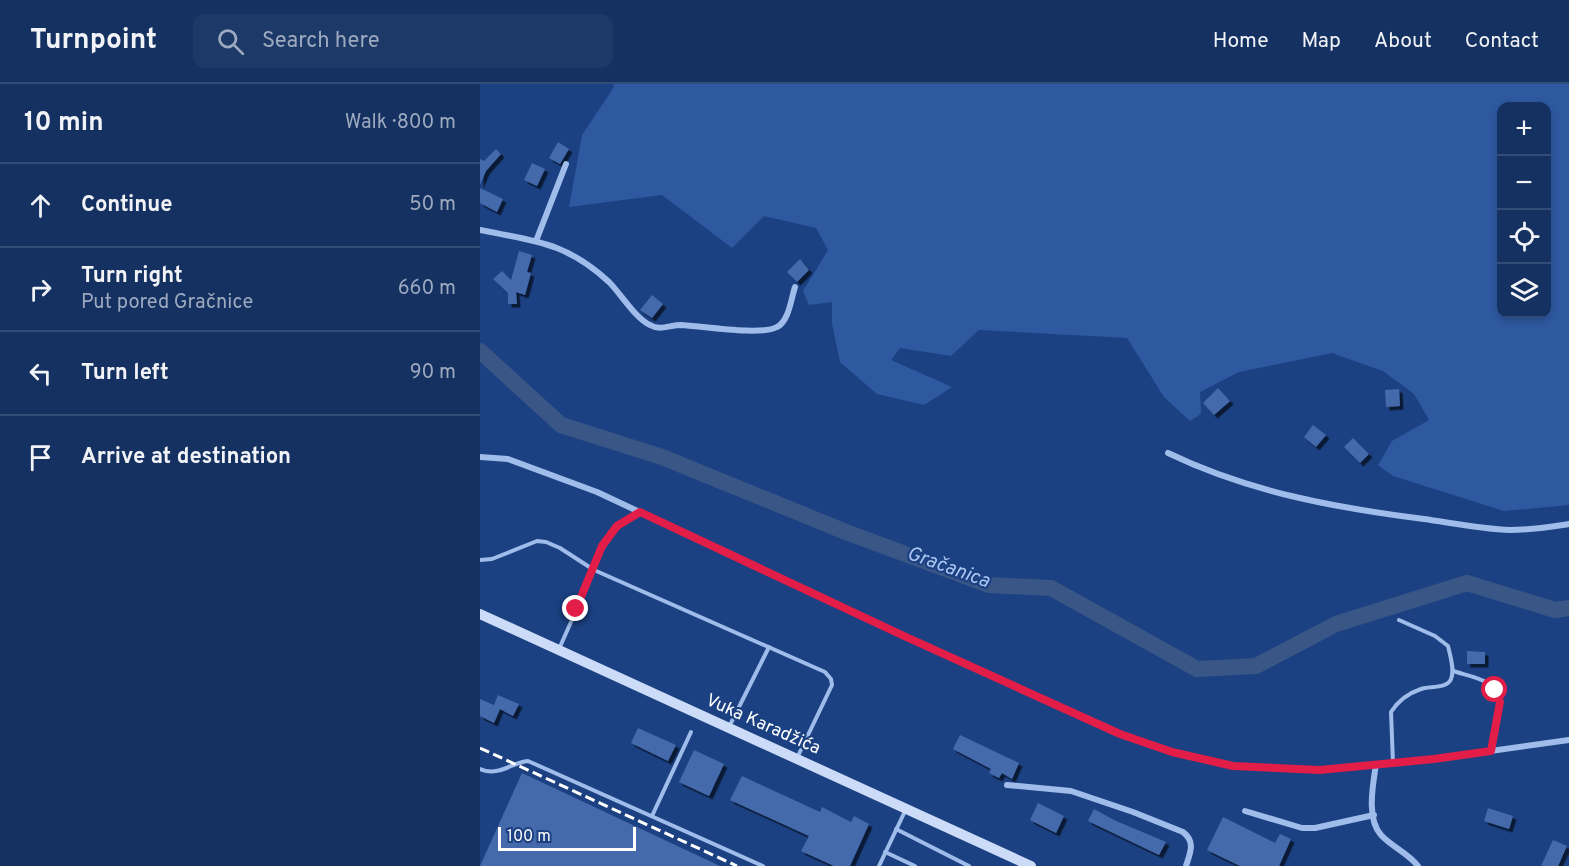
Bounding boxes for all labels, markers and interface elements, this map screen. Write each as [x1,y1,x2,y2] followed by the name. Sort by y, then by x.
[193,14,613,68] search box
[30,23,157,59] text: Turnpoint
[214,25,247,58] icon: search
[262,28,379,55] text: Search here
[1213,28,1269,55] text: Home
[1302,28,1341,55] text: Map
[1374,28,1432,55] text: About
[1465,28,1539,55] text: Contact
[1497,102,1551,318] map controls
[1497,102,1551,156] button: +
[24,107,104,140] text: 10 min
[345,110,456,136] text: Walk · 800 m
[1497,156,1551,210] button: −
[24,189,57,222] icon: ahead
[81,192,172,219] text: Continue
[409,192,456,218] text: 50 m
[1497,210,1551,264] button: locate
[81,263,183,290] text: Turn right
[1497,264,1551,318] button: layers
[24,273,57,306] icon: right
[398,276,456,302] text: 660 m
[81,290,253,316] text: Put pored Gračnice
[24,357,57,390] icon: left
[81,360,169,387] text: Turn left
[410,360,456,386] text: 90 m
[24,441,57,474] icon: arrive
[81,444,291,471] text: Arrive at destination
[903,541,994,595] water label: Gračanica
[562,595,588,621] route end
[1481,676,1507,702] route start
[702,689,824,761] street label: Vuka Karadžića
[498,824,636,852] scale bar
[507,827,551,847] text: 100 m

